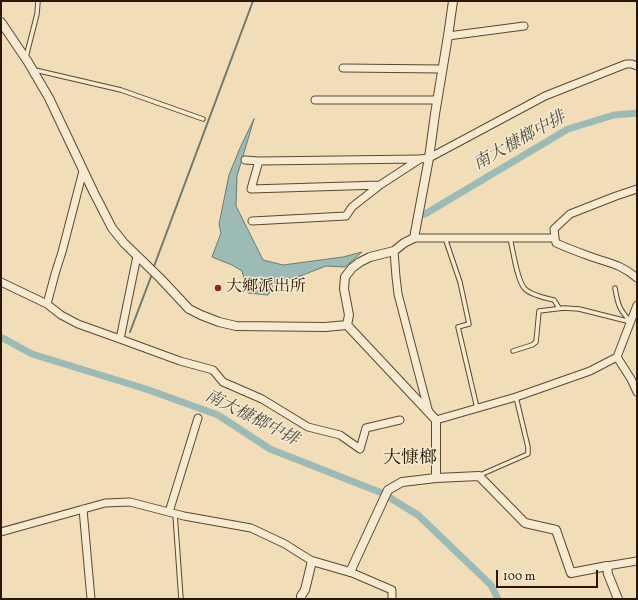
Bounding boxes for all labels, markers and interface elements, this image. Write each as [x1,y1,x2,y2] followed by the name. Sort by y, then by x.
[470,108,570,176] water label: 南大槺榔中排
[226,278,306,298] place label: 大鄉派出所
[213,283,223,293] marker: 大鄉派出所
[201,387,301,451] water label: 南大槺榔中排
[383,449,437,471] district label: 大慷榔
[498,562,600,588] scale bar
[503,569,535,585] text: 100 m

